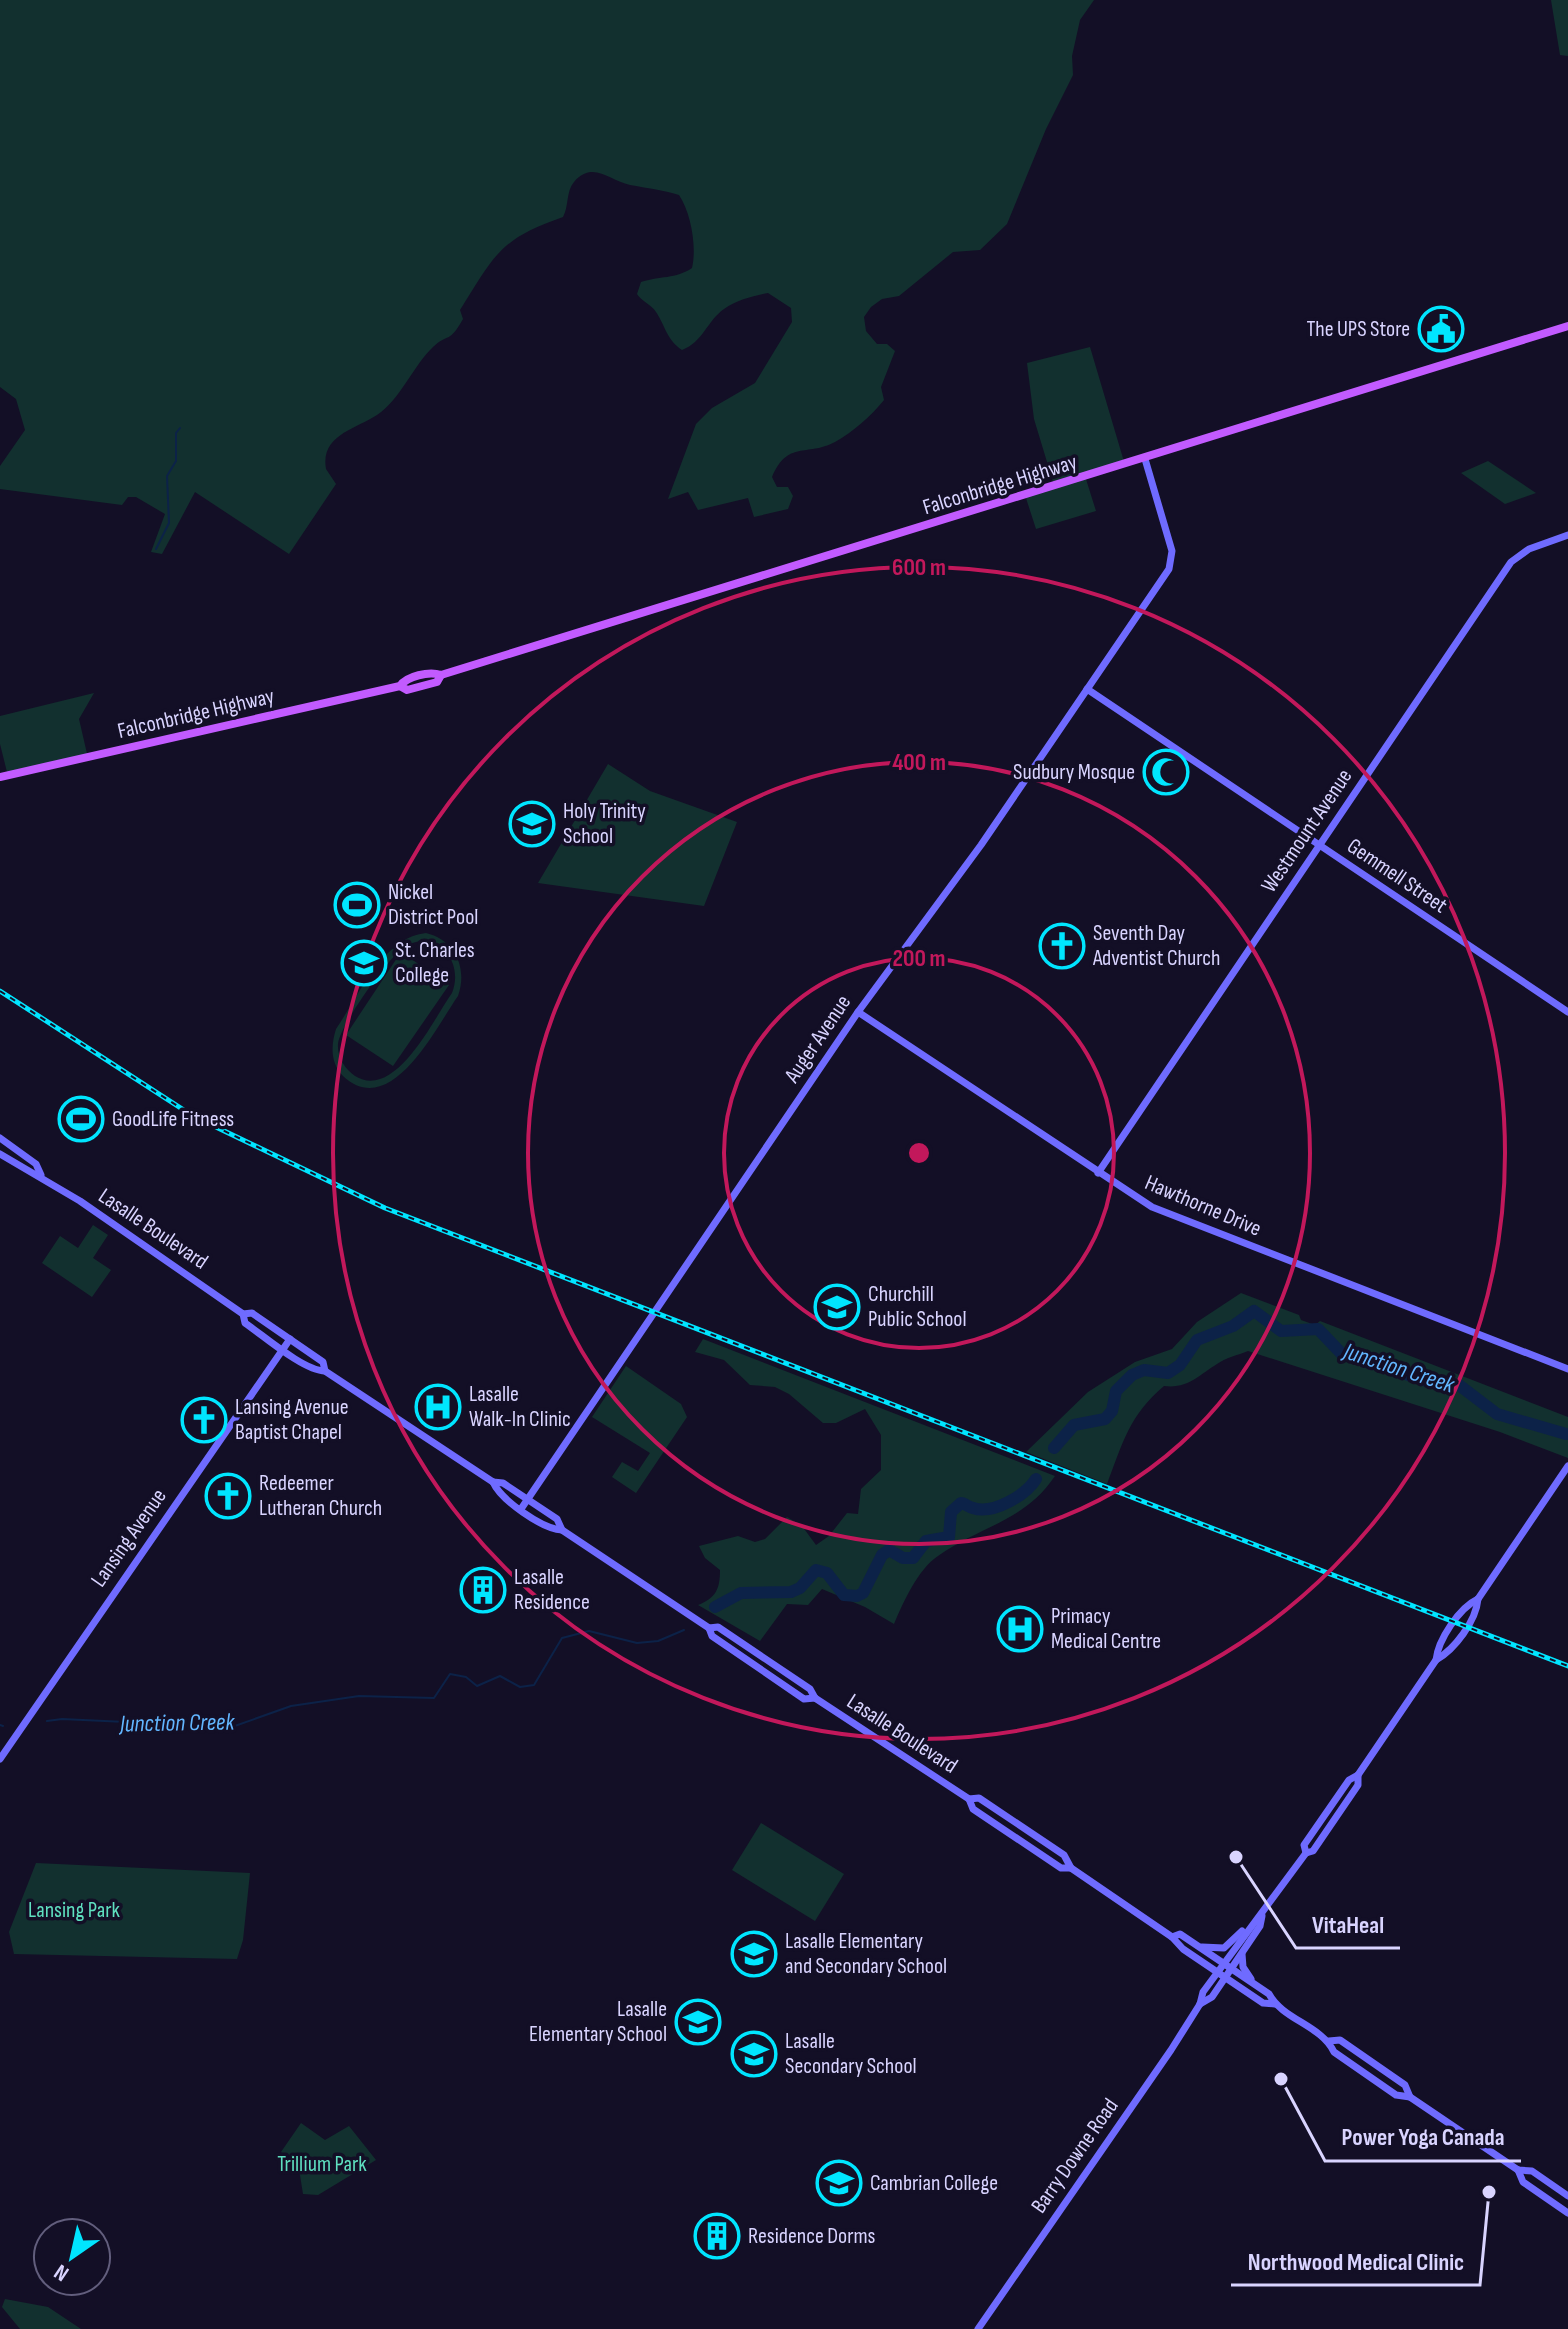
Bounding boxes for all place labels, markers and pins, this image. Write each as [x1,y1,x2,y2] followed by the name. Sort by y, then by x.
[1417,305,1465,353] public building icon: The UPS Store
[1306,316,1410,343] place label: The UPS Store
[1142,748,1190,796] mosque icon: Sudbury Mosque
[1013,759,1135,786] place label: Sudbury Mosque
[563,798,646,850] place label: Holy Trinity School
[508,800,556,848] school or university icon: Holy Trinity School
[388,879,478,931] place label: Nickel District Pool
[333,881,381,929] sports icon: Nickel District Pool
[1092,920,1220,972] place label: Seventh Day Adventist Church
[1038,922,1086,970] church icon: Seventh Day Adventist Church
[395,937,475,989] place label: St. Charles College
[340,939,388,987] school or university icon: St. Charles College
[57,1095,105,1143] sports icon: GoodLife Fitness
[112,1106,234,1133] place label: GoodLife Fitness
[905,1139,933,1167] centre of rings
[868,1281,967,1333] place label: Churchill Public School
[813,1283,861,1331] school or university icon: Churchill Public School
[469,1381,571,1433] place label: Lasalle Walk-In Clinic
[414,1383,462,1431] hospital icon: Lasalle Walk-In Clinic
[235,1394,349,1446] place label: Lansing Avenue Baptist Chapel
[180,1396,228,1444] church icon: Lansing Avenue Baptist Chapel
[259,1470,382,1522] place label: Redeemer Lutheran Church
[204,1472,252,1520] church icon: Redeemer Lutheran Church
[514,1564,590,1616] place label: Lasalle Residence
[459,1566,507,1614] building icon: Lasalle Residence
[1051,1603,1161,1655] place label: Primacy Medical Centre
[996,1605,1044,1653] hospital icon: Primacy Medical Centre
[1296,1900,1400,1948] callout: VitaHeal
[785,1928,947,1980] place label: Lasalle Elementary and Secondary School
[730,1930,778,1978] school or university icon: Lasalle Elementary and Secondary School
[529,1996,667,2048] place label: Lasalle Elementary School
[674,1998,722,2046] school or university icon: Lasalle Elementary School
[785,2028,917,2080] place label: Lasalle Secondary School
[730,2030,778,2078] school or university icon: Lasalle Secondary School
[1325,2113,1521,2161] callout: Power Yoga Canada
[815,2159,863,2207] school or university icon: Cambrian College
[870,2170,998,2197] place label: Cambrian College
[693,2212,741,2260] building icon: Residence Dorms
[748,2223,876,2250] place label: Residence Dorms
[1231,2237,1480,2285] callout: Northwood Medical Clinic

